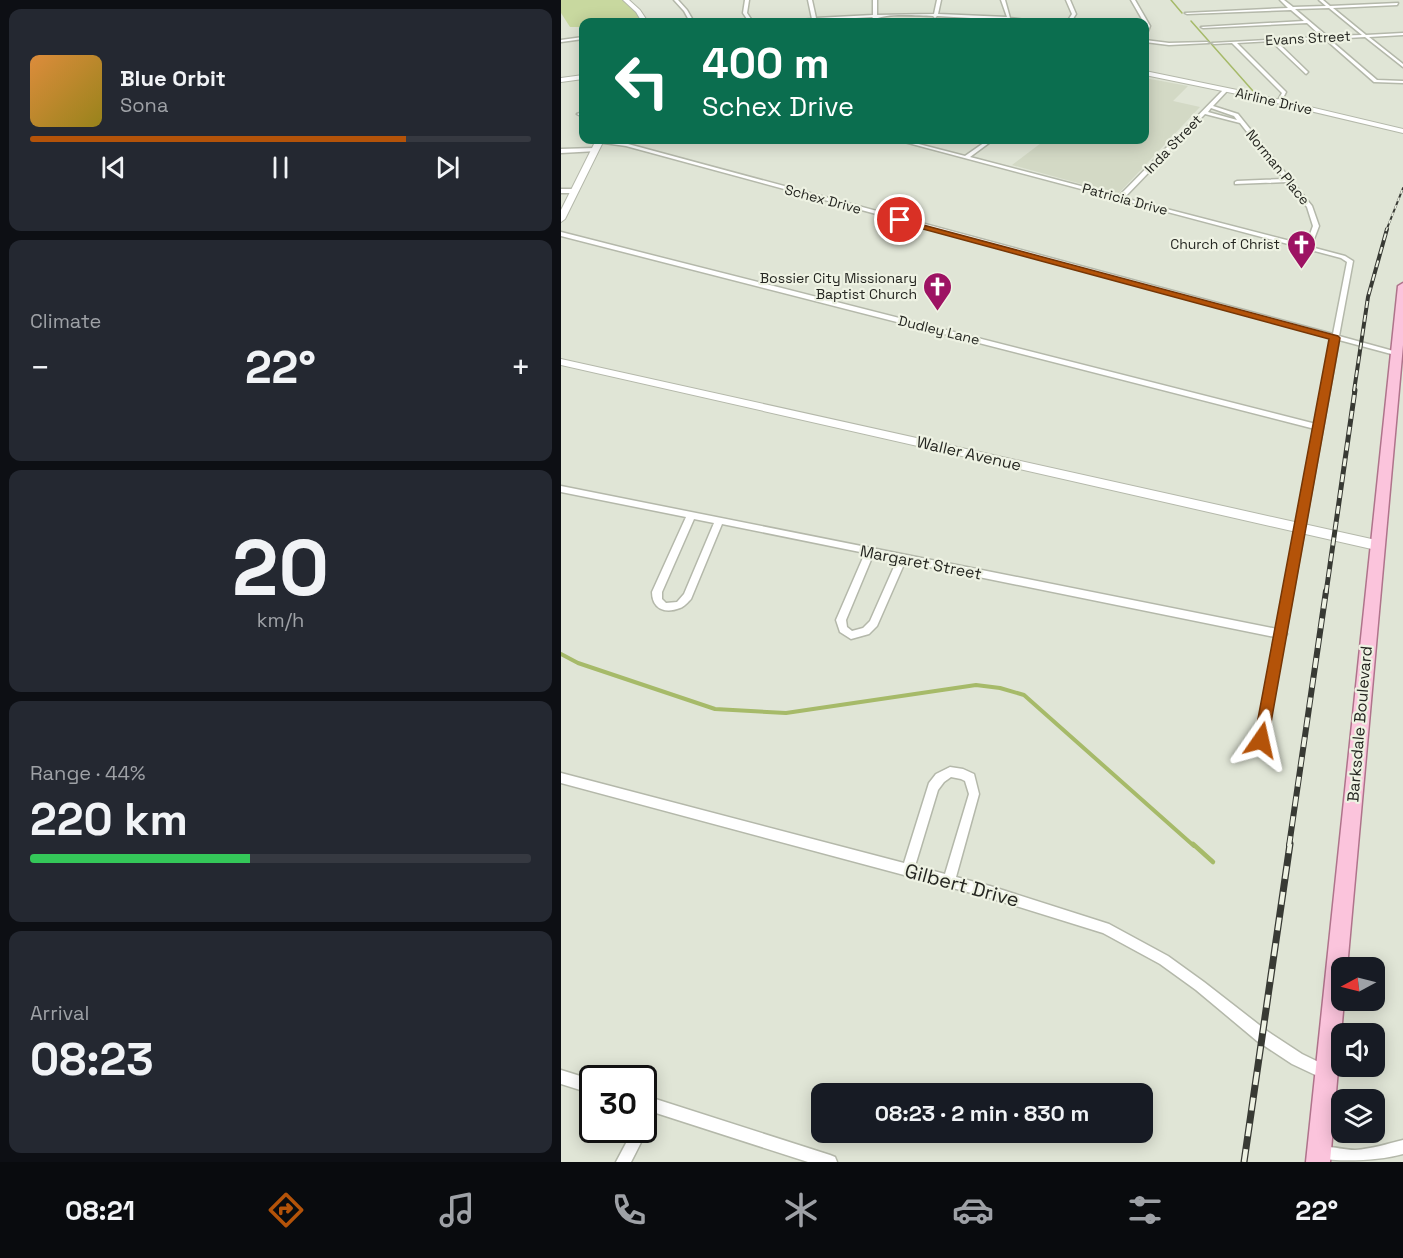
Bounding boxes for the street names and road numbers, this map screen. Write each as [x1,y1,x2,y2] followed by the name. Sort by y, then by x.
[1265,27,1351,49] street label: Evans Street
[1234,83,1314,119] street label: Airline Drive
[1140,111,1206,177] street label: Inda Street
[1242,126,1314,208] street label: Norman Place
[1080,179,1170,219] street label: Patricia Drive
[783,180,863,218] street label: Schex Drive
[896,311,982,349] street label: Dudley Lane
[914,431,1023,476] street label: Waller Avenue
[858,540,984,585] street label: Margaret Street
[1342,645,1377,803] street label: Barksdale Boulevard
[902,857,1022,913] street label: Gilbert Drive

